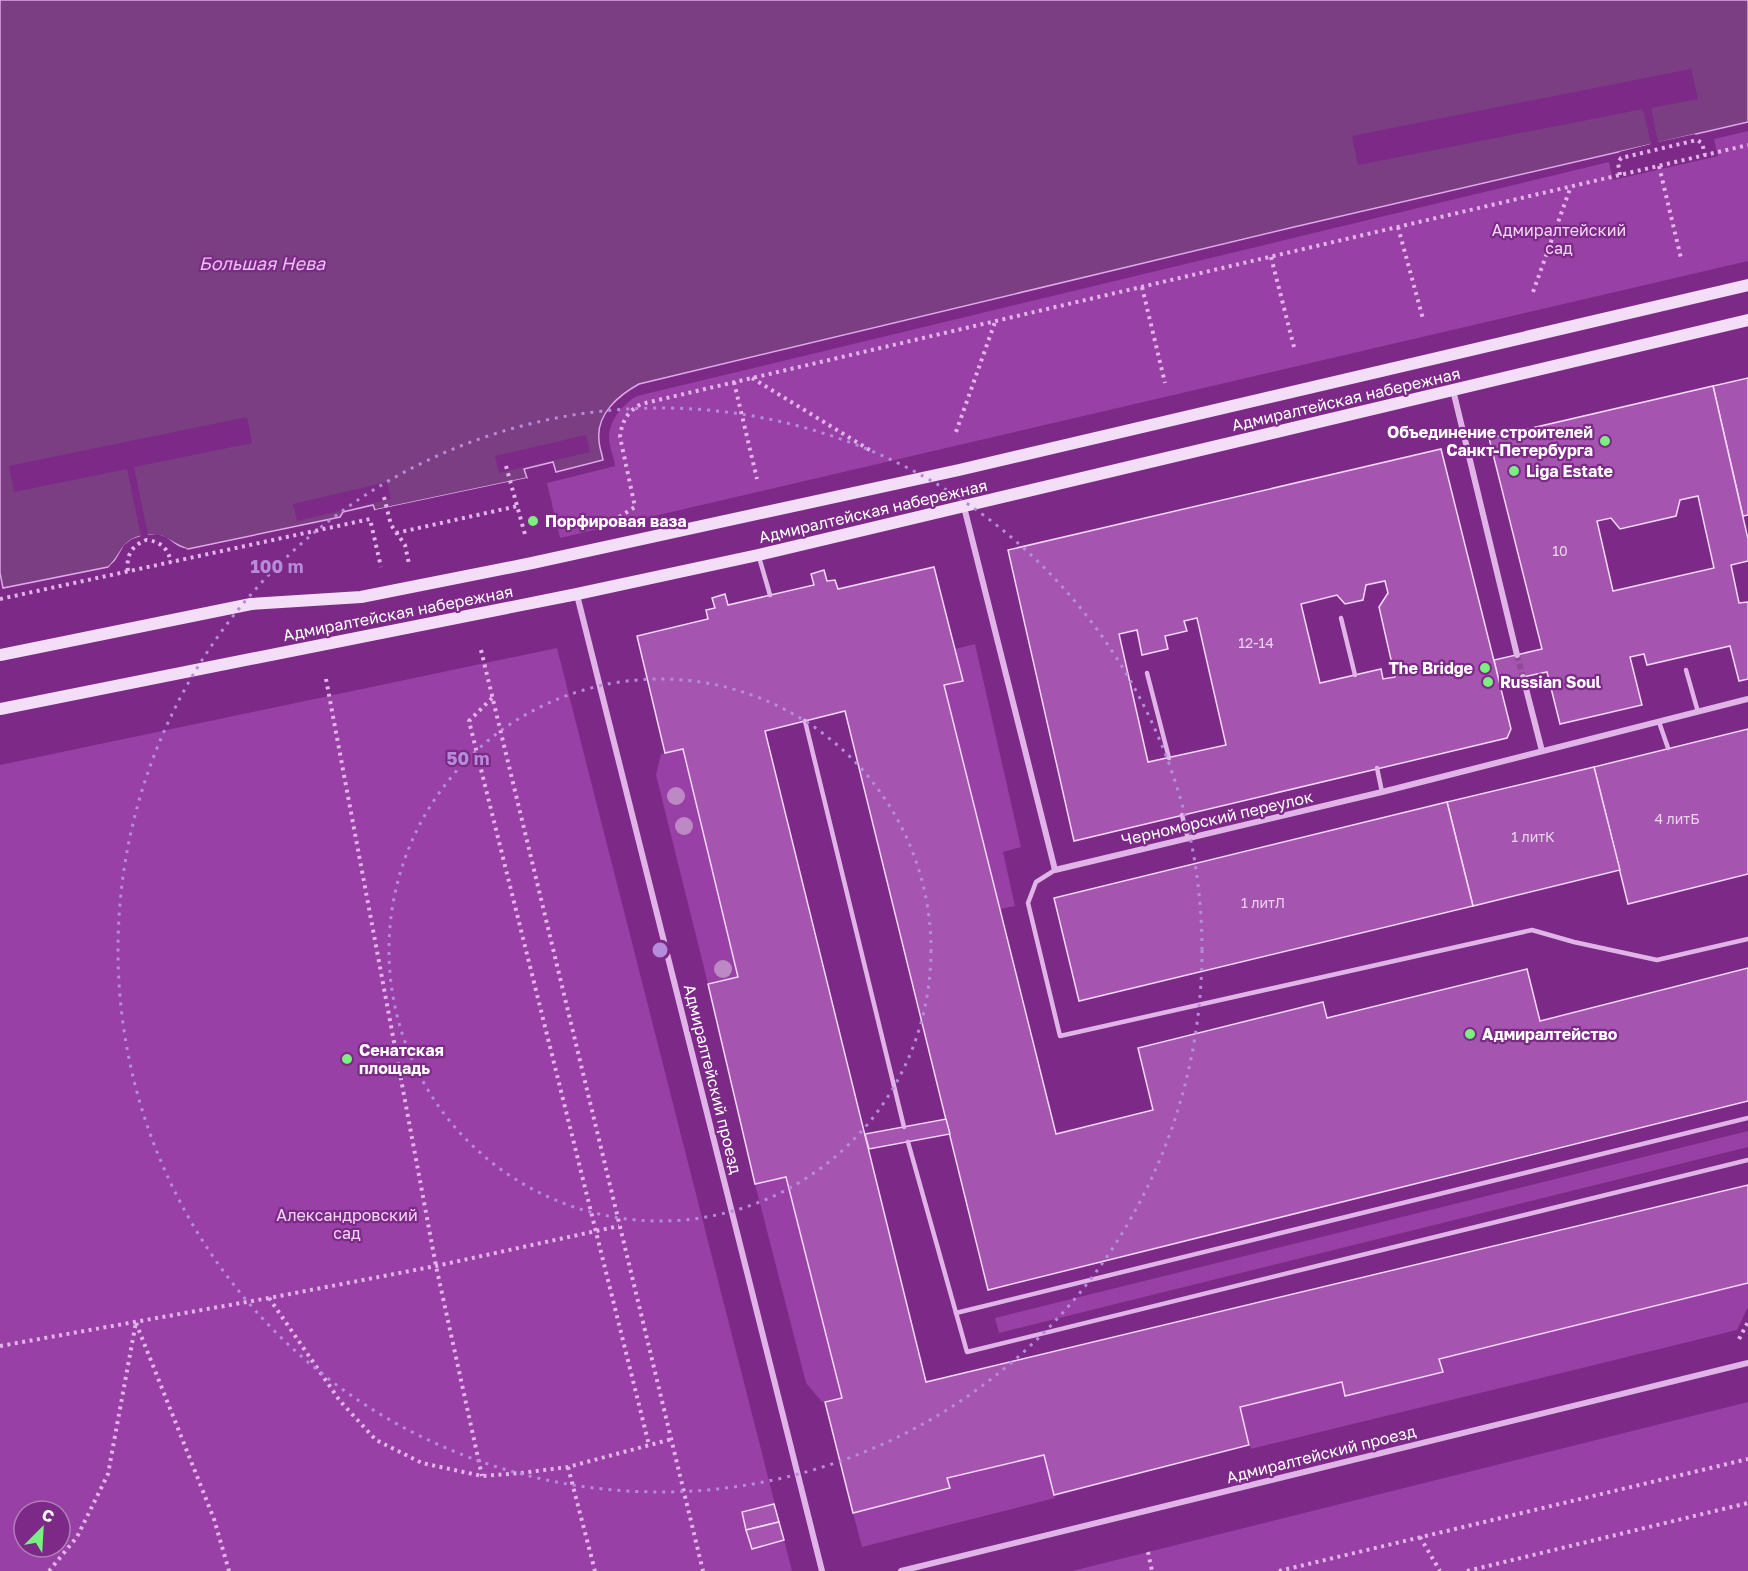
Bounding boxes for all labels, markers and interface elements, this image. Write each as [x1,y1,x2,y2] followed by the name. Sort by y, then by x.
[1492,220,1626,258] park label: Адмиралтейский сад
[199,252,326,274] water label: Большая Нева
[1230,363,1462,435] street label: Адмиралтейская набережная
[1387,422,1593,460] place label: Объединение строителей Санкт-Петербурга
[1598,434,1612,448] marker: Объединение строителей Санкт-Петербурга
[1526,461,1613,481] place label: Liga Estate
[1507,464,1521,478] marker: Liga Estate
[757,475,989,547] street label: Адмиралтейская набережная
[545,511,687,531] place label: Порфировая ваза
[526,514,540,528] marker: Порфировая ваза
[1552,542,1568,559] house number: 10
[251,555,303,577] text: 100 m
[281,581,515,645] street label: Адмиралтейская набережная
[1238,634,1274,651] house number: 12-14
[1388,658,1473,678] place label: The Bridge
[1478,661,1492,675] marker: The Bridge
[1500,672,1601,692] place label: Russian Soul
[1481,675,1495,689] marker: Russian Soul
[447,747,489,769] text: 50 m
[1119,786,1315,850] street label: Черноморский переулок
[1655,810,1699,827] house number: 4 литБ
[1511,828,1555,845] house number: 1 литК
[1241,894,1285,911] house number: 1 литЛ
[650,940,670,960] centre of rings
[680,982,746,1176] street label: Адмиралтейский проезд
[1482,1024,1618,1044] place label: Адмиралтейство
[1463,1027,1477,1041] marker: Адмиралтейство
[359,1040,444,1078] place label: Сенатская площадь
[340,1052,354,1066] marker: Сенатская площадь
[276,1205,418,1243] park label: Александровский сад
[1224,1421,1418,1487] street label: Адмиралтейский проезд
[12,1499,72,1559] north arrow
[39,1504,57,1527] text: С

